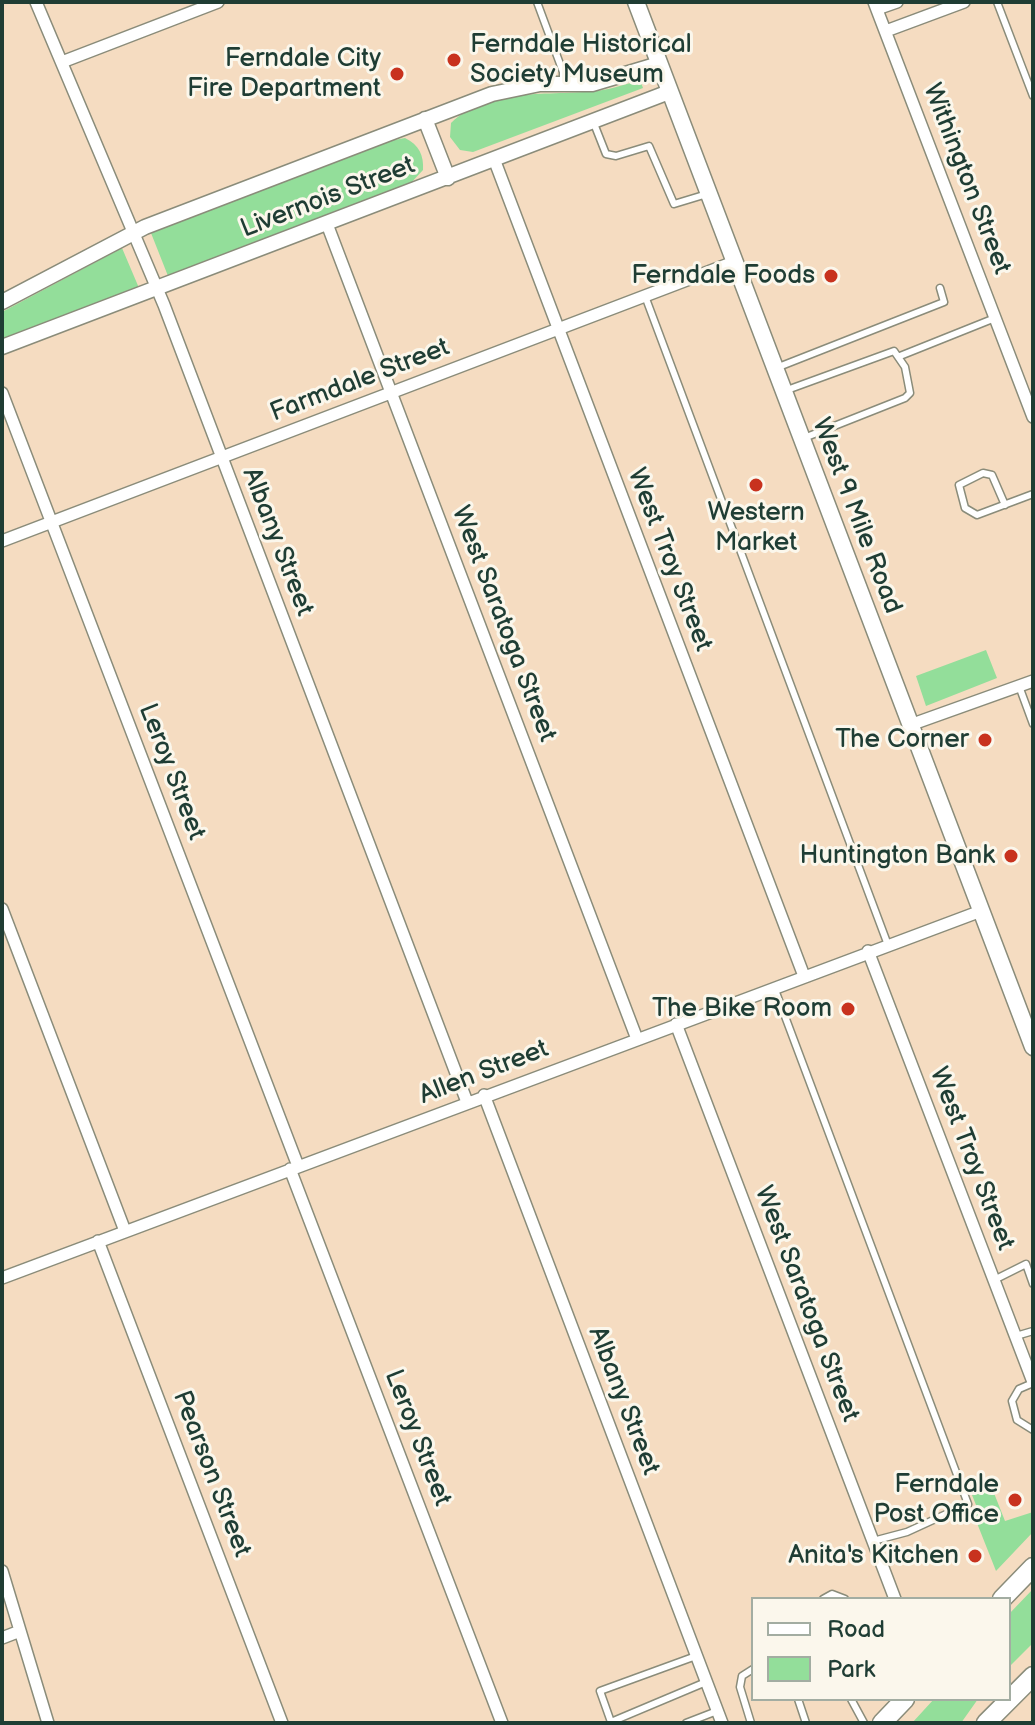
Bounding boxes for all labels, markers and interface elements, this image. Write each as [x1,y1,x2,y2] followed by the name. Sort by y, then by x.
[470,29,692,90] place label: Ferndale Historical Society Museum
[187,43,381,104] place label: Ferndale City Fire Department
[445,51,463,69] marker: Ferndale Historical Society Museum
[388,65,406,83] marker: Ferndale City Fire Department
[915,79,1017,279] street label: Withington Street
[237,150,419,246] street label: Livernois Street
[631,260,815,292] place label: Ferndale Foods
[822,267,840,285] marker: Ferndale Foods
[266,333,454,429] street label: Farmdale Street
[804,414,908,618] street label: West 9 Mile Road
[235,464,319,620] street label: Albany Street
[620,464,718,656] street label: West Troy Street
[747,476,765,494] marker: Western Market
[707,497,805,558] place label: Western Market
[444,502,562,746] street label: West Saratoga Street
[131,700,211,844] street label: Leroy Street
[835,724,969,756] place label: The Corner
[976,731,994,749] marker: The Corner
[800,840,995,872] place label: Huntington Bank
[1002,847,1020,865] marker: Huntington Bank
[652,993,832,1025] place label: The Bike Room
[839,1000,857,1018] marker: The Bike Room
[415,1034,553,1112] street label: Allen Street
[922,1063,1020,1255] street label: West Troy Street
[747,1182,865,1426] street label: West Saratoga Street
[581,1323,665,1479] street label: Albany Street
[377,1366,457,1510] street label: Leroy Street
[165,1386,257,1562] street label: Pearson Street
[873,1469,999,1530] place label: Ferndale Post Office
[1006,1491,1024,1509] marker: Ferndale Post Office
[788,1540,959,1572] place label: Anita's Kitchen
[966,1547,984,1565] marker: Anita's Kitchen
[751,1597,1011,1701] legend
[827,1615,885,1644] text: Road
[827,1655,875,1684] text: Park

